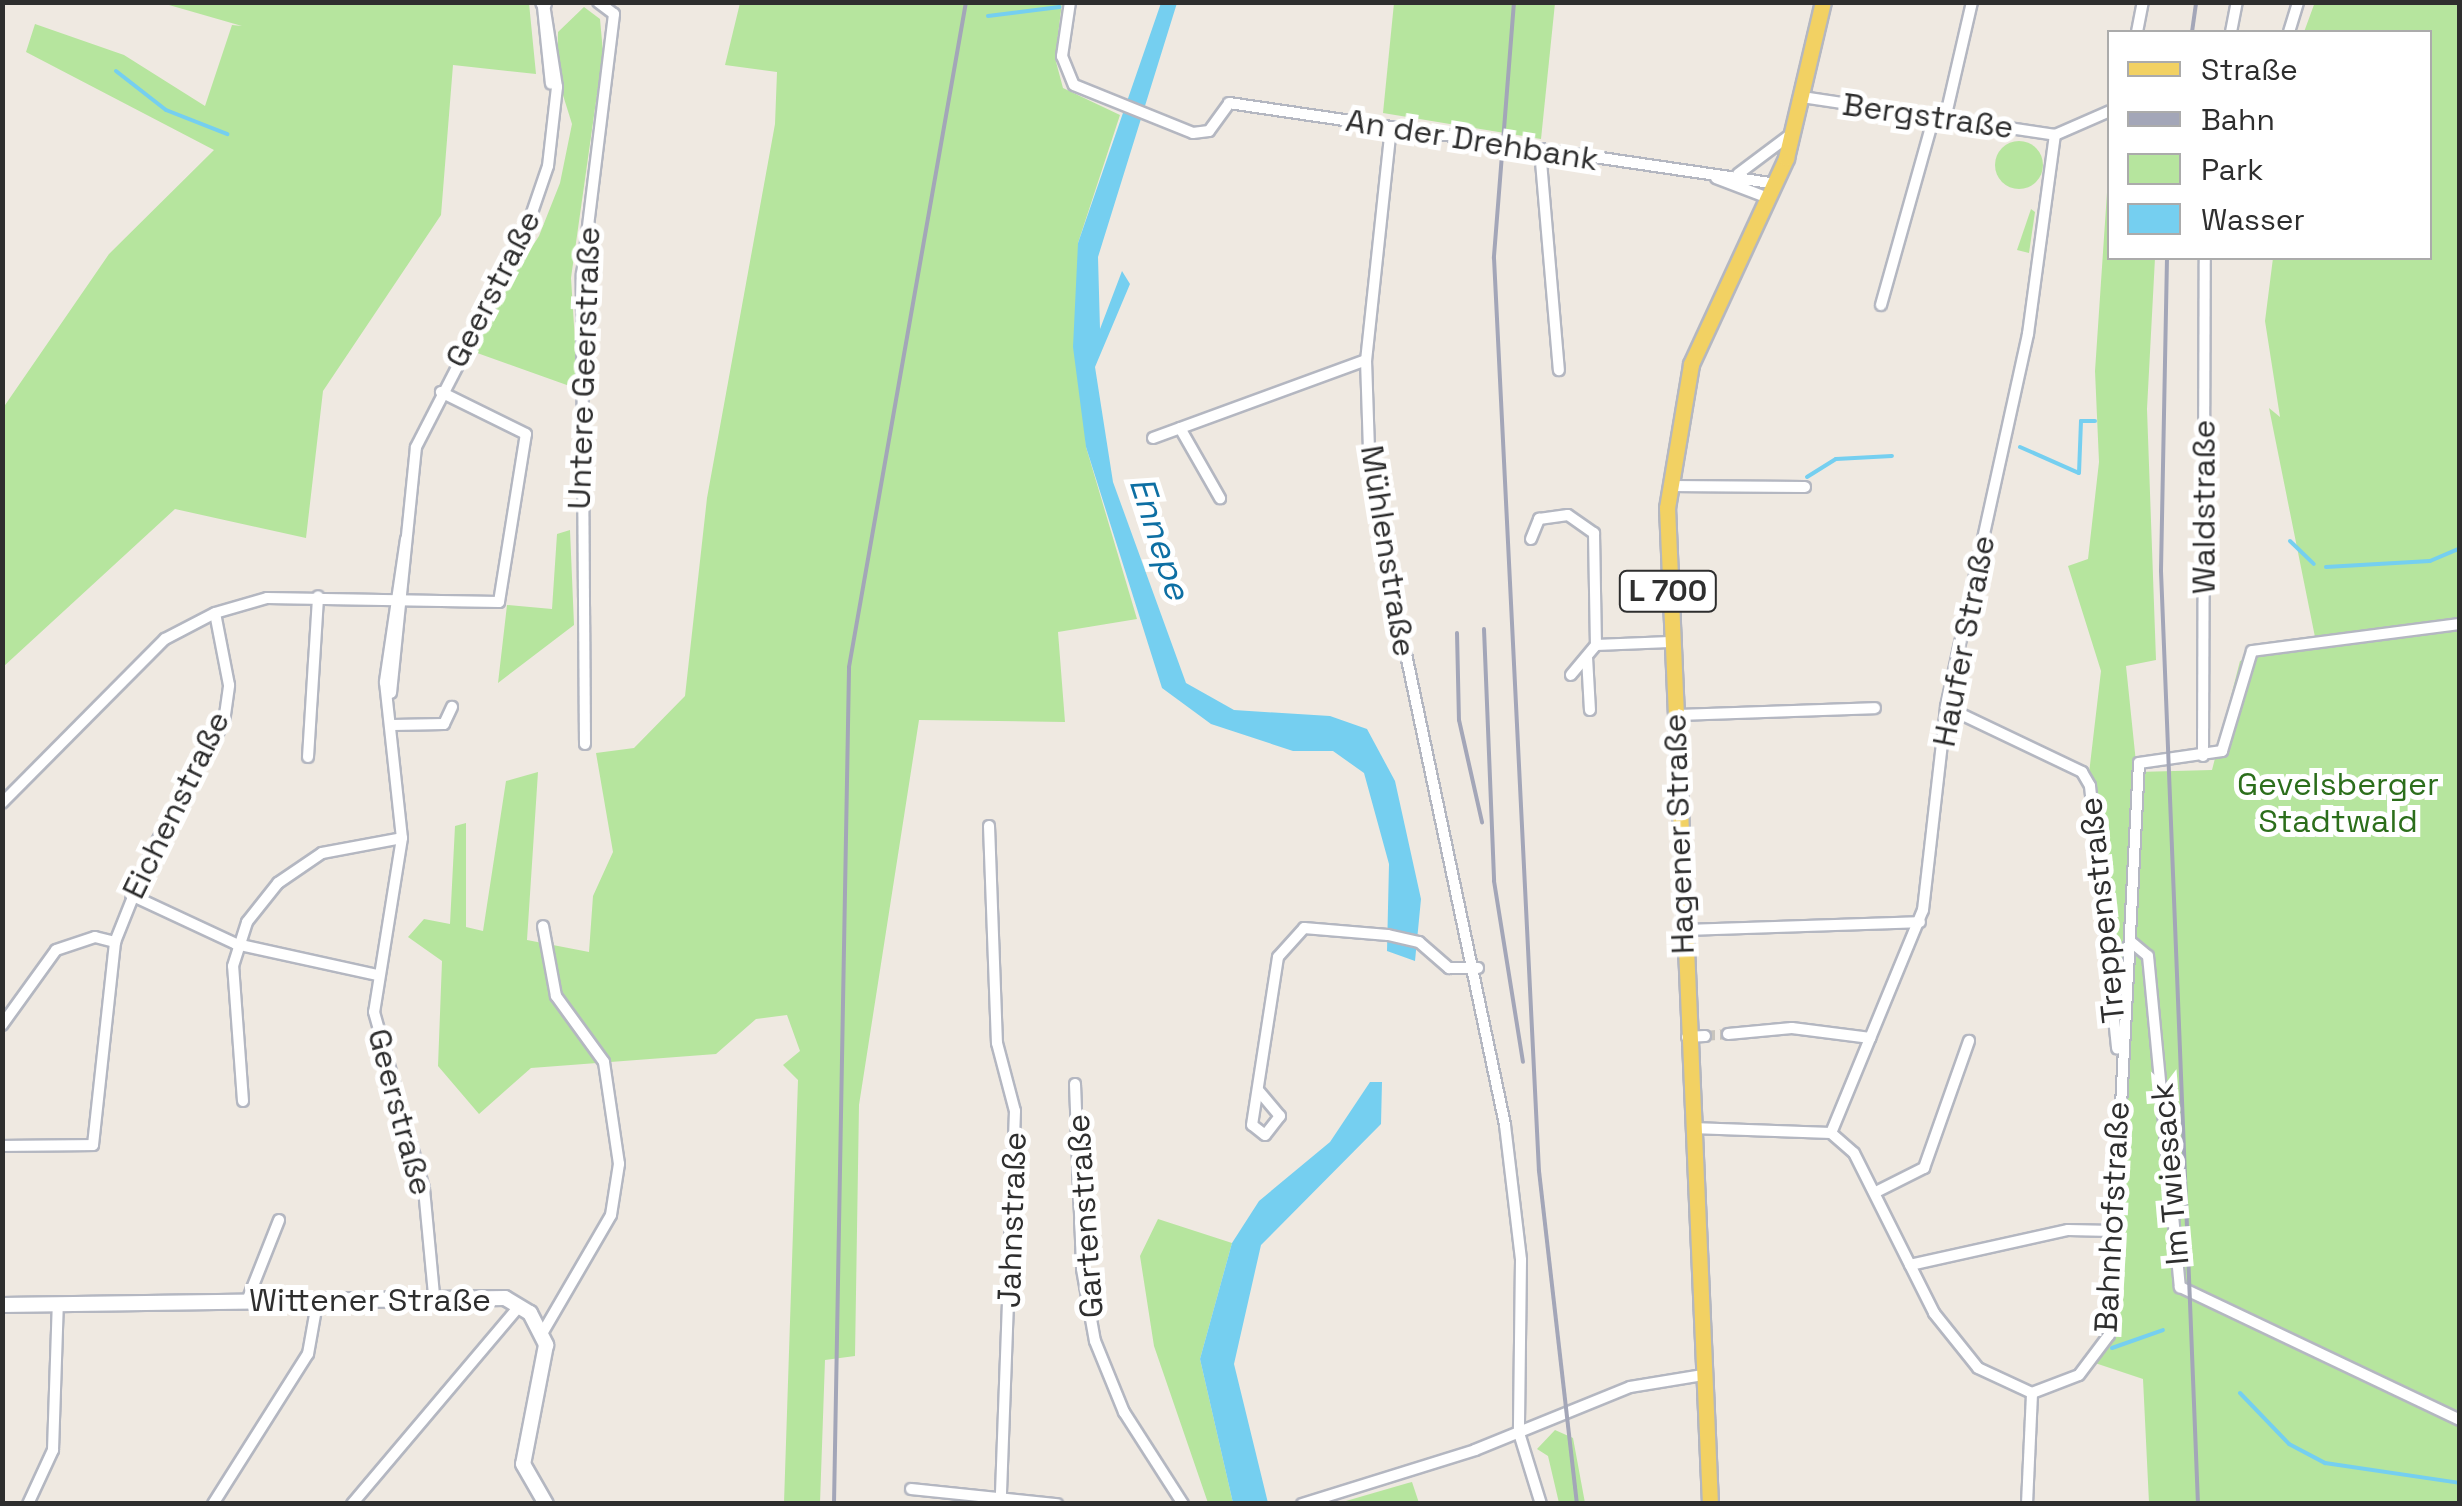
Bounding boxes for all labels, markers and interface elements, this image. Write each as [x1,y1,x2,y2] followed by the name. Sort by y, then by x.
[2107,30,2432,260] legend
[2201,50,2298,89] text: Straße
[1840,85,2016,147] street label: Bergstraße
[2201,100,2275,139] text: Bahn
[1343,101,1601,179] street label: An der Drehbank
[2201,150,2263,189] text: Park
[2201,200,2305,239] text: Wasser
[437,204,549,374] street label: Geerstraße
[560,226,608,510] street label: Untere Geerstraße
[2185,420,2223,594] street label: Waldstraße
[1352,443,1424,659] street label: Mühlenstraße
[1120,471,1200,605] water label: Ennepe
[1925,532,2003,750] street label: Haufer Straße
[1618,566,1718,616] road number: L 700
[114,705,238,905] street label: Eichenstraße
[1656,713,1702,955] street label: Hagener Straße
[2237,766,2439,841] park label: Gevelsberger Stadtwald
[2071,795,2133,1025] street label: Treppenstraße
[359,1024,441,1200] street label: Geerstraße
[2143,1081,2197,1267] street label: Im Twiesack
[2087,1100,2137,1334] street label: Bahnhofstraße
[1059,1113,1111,1319] street label: Gartenstraße
[990,1131,1034,1309] street label: Jahnstraße
[249,1281,491,1319] street label: Wittener Straße

